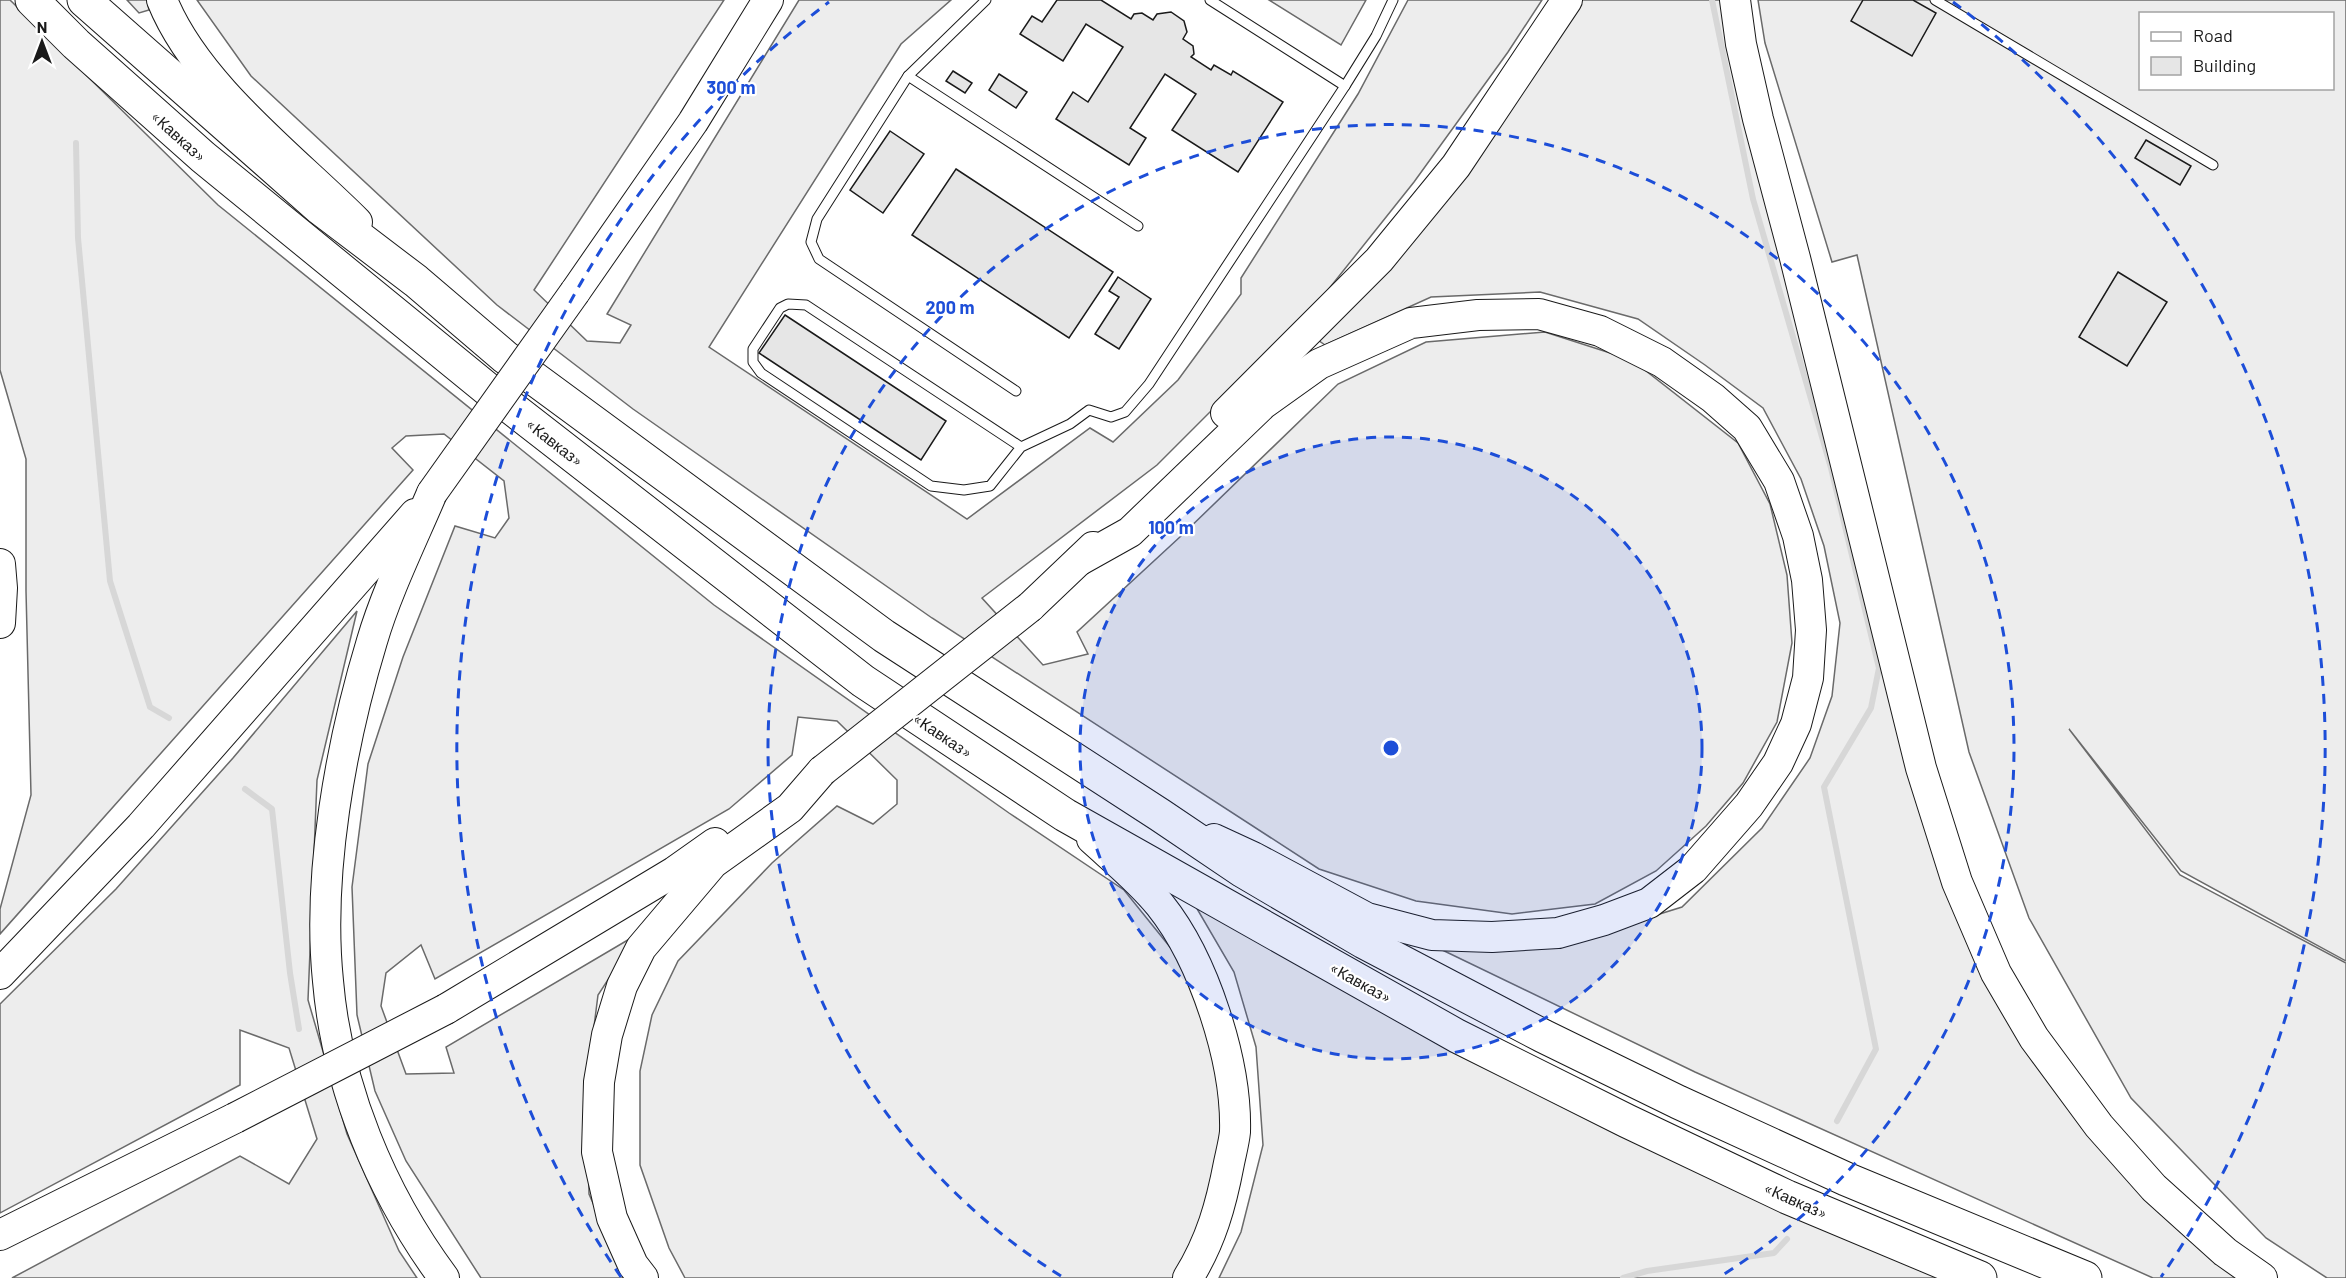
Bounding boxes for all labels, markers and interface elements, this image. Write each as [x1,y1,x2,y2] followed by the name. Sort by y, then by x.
[12,12,72,72] north arrow
[2139,12,2334,90] legend
[37,17,47,36] text: N
[2193,24,2233,46] text: Road
[2193,54,2256,76] text: Building
[707,76,755,98] text: 300 m
[148,106,210,166] street label: «Кавказ»
[925,296,975,318] text: 200 m
[523,414,587,470] street label: «Кавказ»
[1148,516,1194,538] text: 100 m
[910,708,976,762] street label: «Кавказ»
[1381,738,1401,758] centre of rings
[1327,957,1395,1007] street label: «Кавказ»
[1761,1178,1831,1222] street label: «Кавказ»

